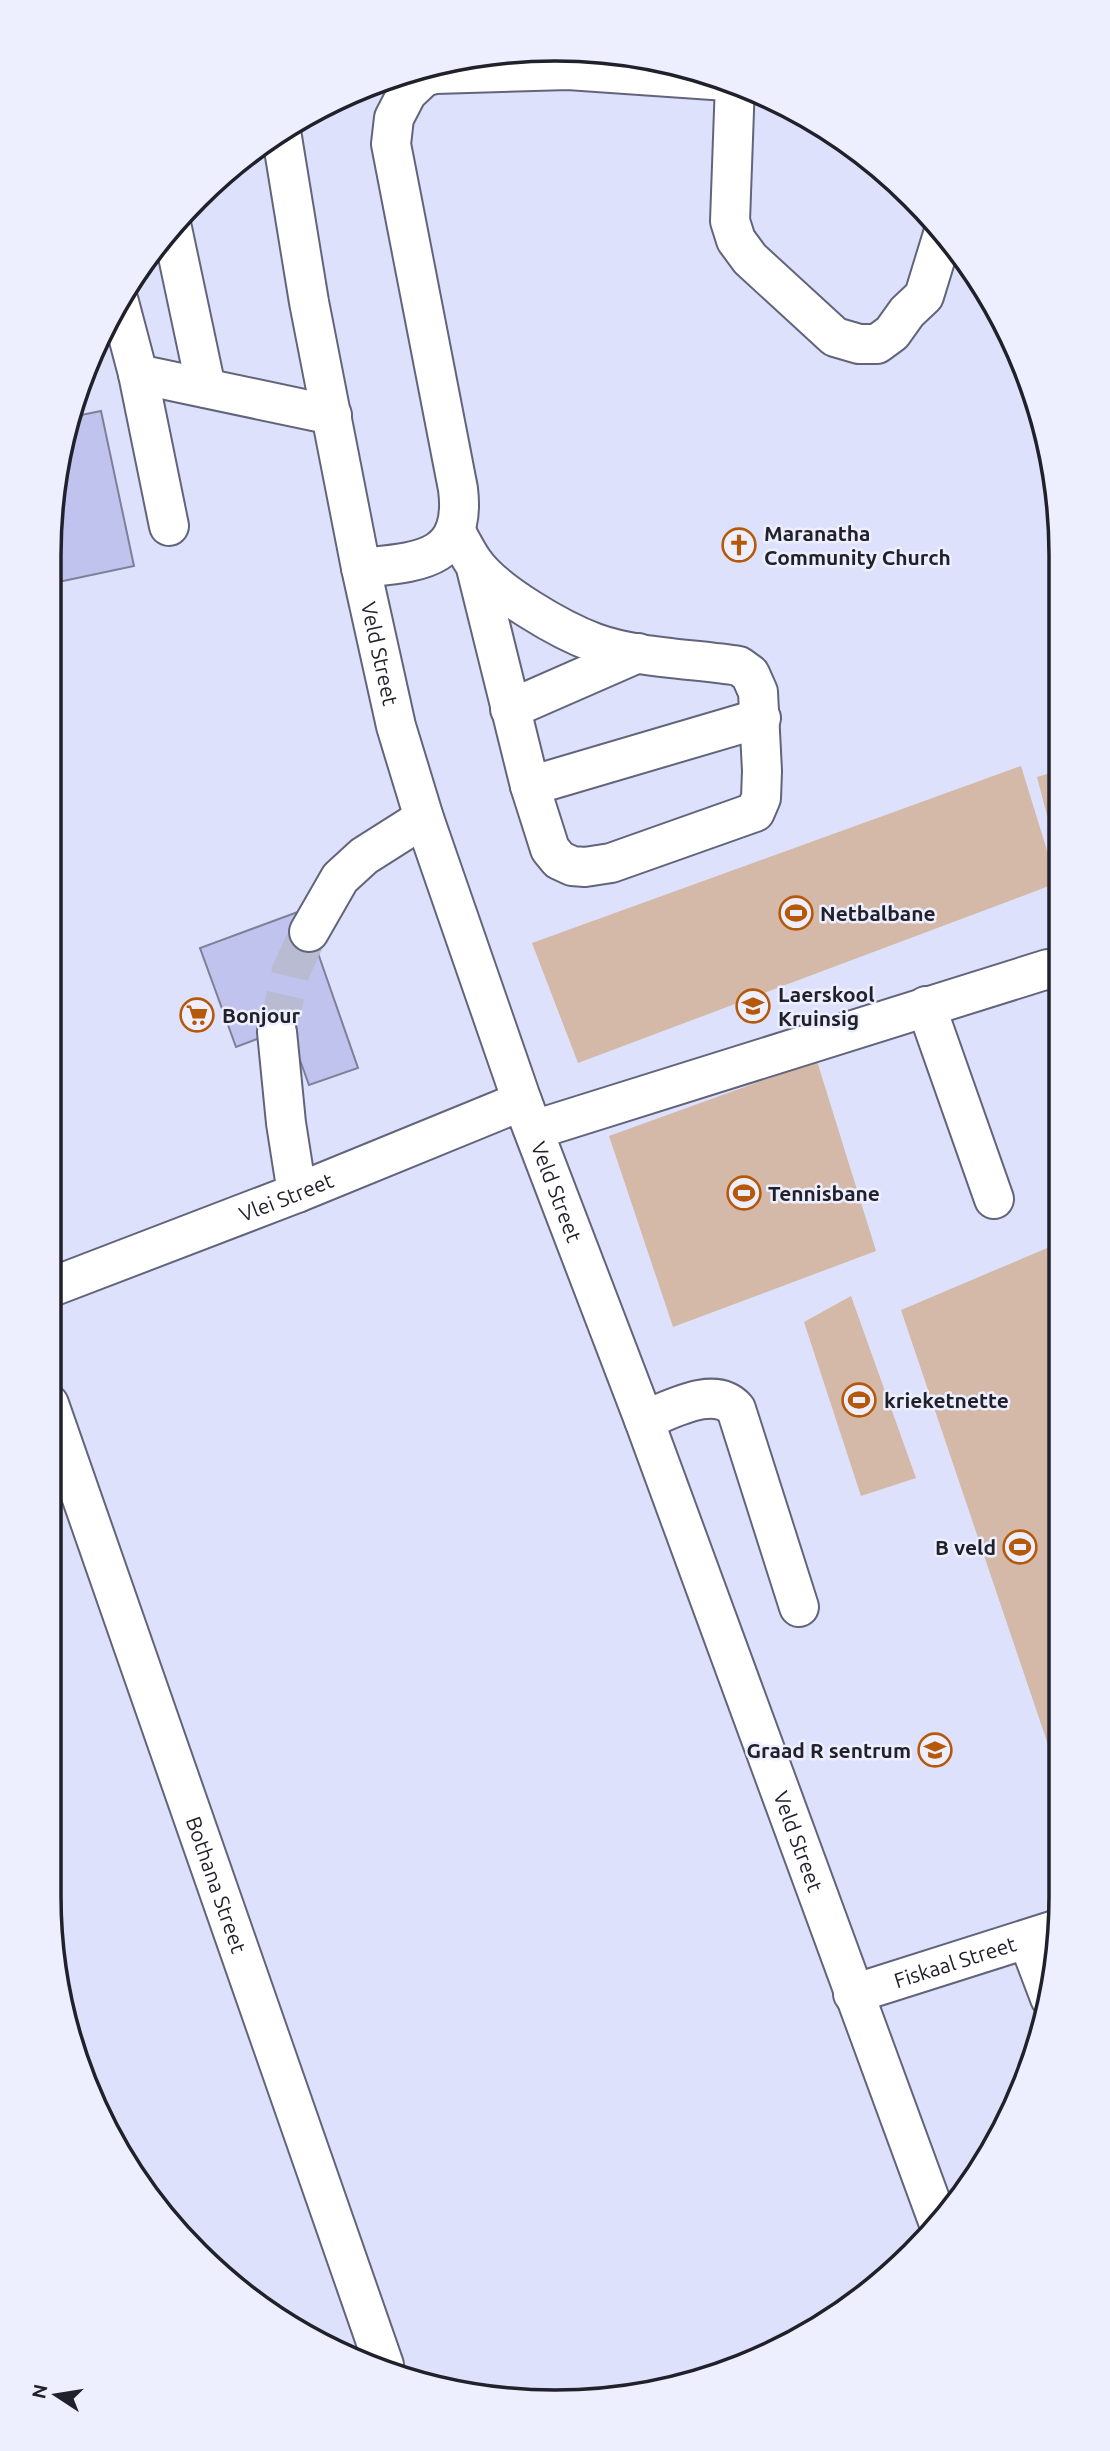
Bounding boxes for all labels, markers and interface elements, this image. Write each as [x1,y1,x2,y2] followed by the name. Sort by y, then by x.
[764,521,951,569] place label: Maranatha Community Church
[720,526,758,564] church icon: Maranatha Community Church
[357,600,403,708] street label: Veld Street
[777,894,815,932] sports icon: Netbalbane
[820,901,936,925] place label: Netbalbane
[778,982,875,1030] place label: Laerskool Kruinsig
[734,987,772,1025] school or university icon: Laerskool Kruinsig
[178,996,216,1034] supermarket icon: Bonjour
[222,1003,301,1027] place label: Bonjour
[527,1138,587,1245] street label: Veld Street
[236,1168,337,1226] street label: Vlei Street
[725,1174,763,1212] sports icon: Tennisbane
[768,1181,880,1205] place label: Tennisbane
[840,1381,878,1419] sports icon: krieketnette
[884,1388,1009,1412] place label: krieketnette
[1001,1528,1039,1566] sports icon: B veld
[935,1535,996,1559] place label: B veld
[916,1731,954,1769] school or university icon: Graad R sentrum
[747,1738,911,1762] place label: Graad R sentrum
[769,1788,828,1895] street label: Veld Street
[182,1813,251,1956] street label: Bothana Street
[891,1931,1019,1992] street label: Fiskaal Street
[21,2360,91,2430] north arrow
[27,2382,52,2401] text: N

